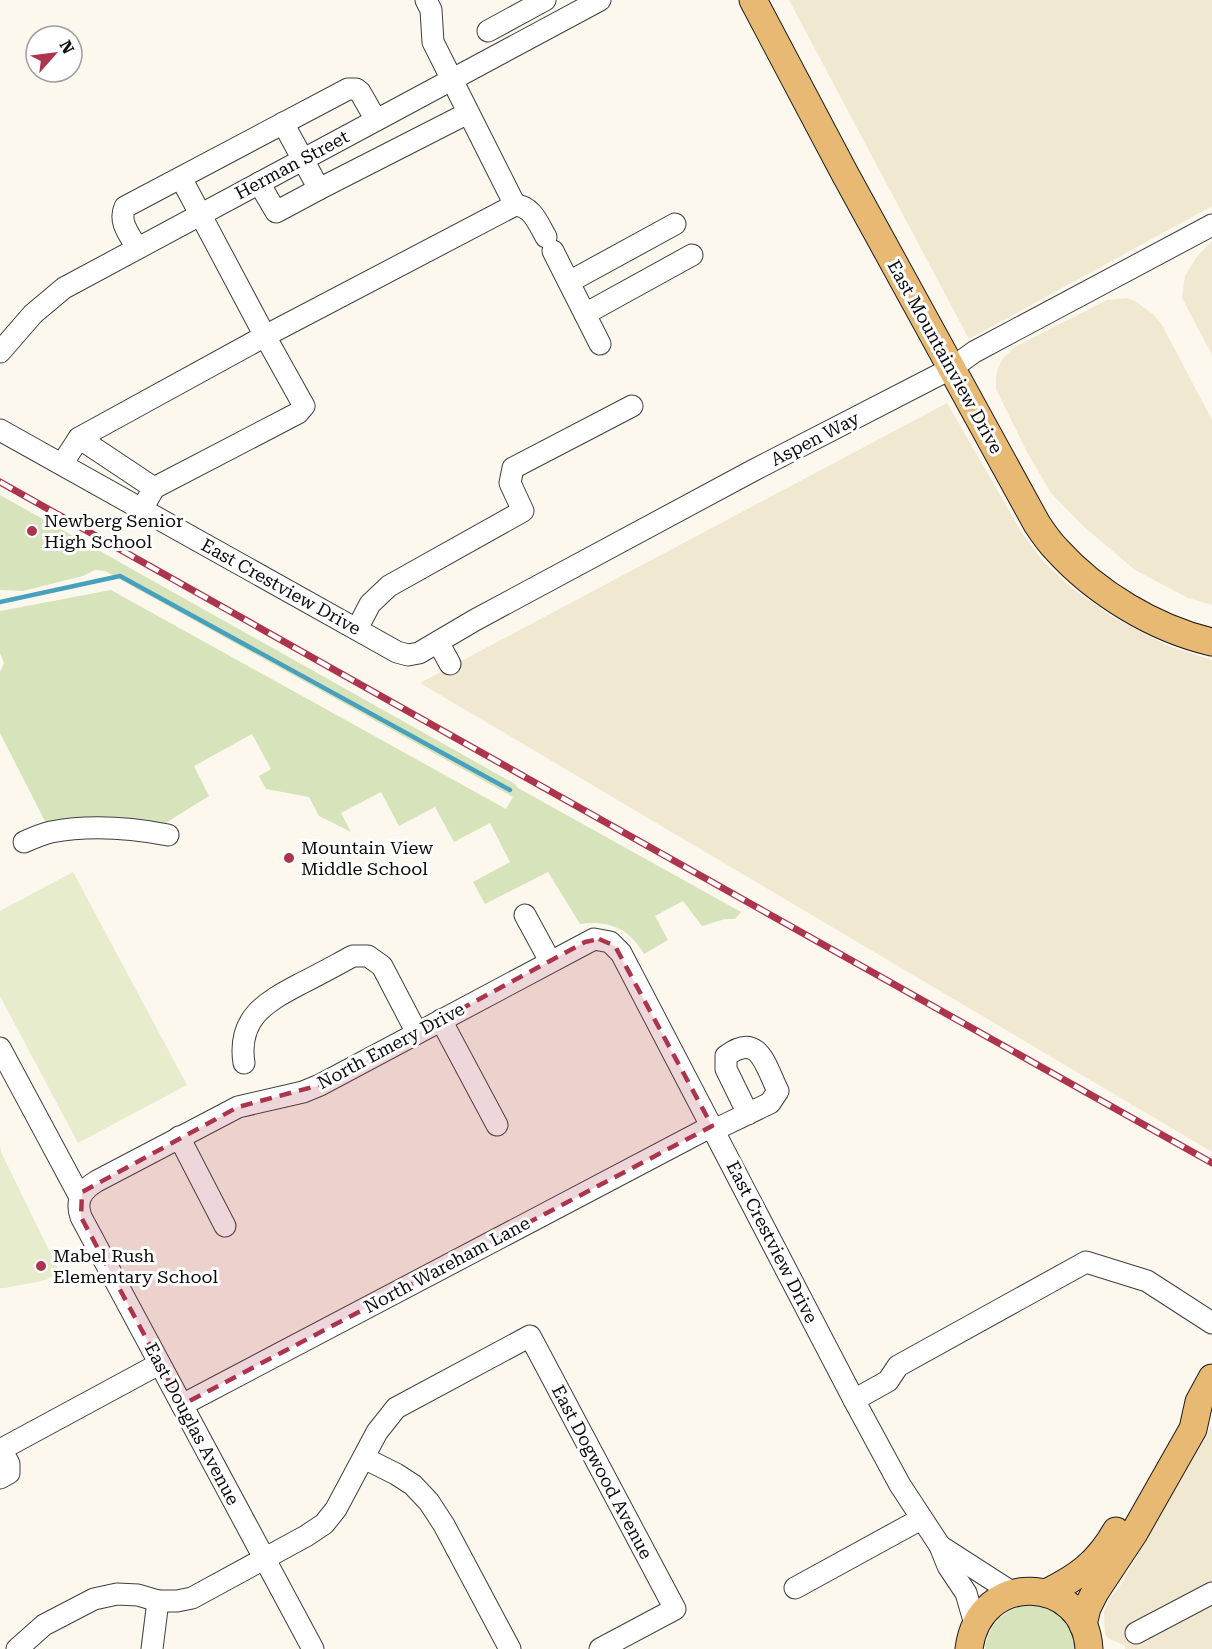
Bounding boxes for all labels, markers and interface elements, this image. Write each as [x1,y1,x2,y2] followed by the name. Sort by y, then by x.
[24,24,84,84] north arrow
[56,37,78,57] text: N
[231,126,353,203] street label: Herman Street
[883,256,1008,457] street label: East Mountainview Drive
[767,407,863,470] street label: Aspen Way
[44,510,183,552] place label: Newberg Senior High School
[25,524,39,538] marker: Newberg Senior High School
[198,534,365,639] street label: East Crestview Drive
[301,837,433,879] place label: Mountain View Middle School
[282,851,296,865] marker: Mountain View Middle School
[314,998,468,1093] street label: North Emery Drive
[722,1157,822,1326] street label: East Crestview Drive
[360,1212,533,1317] street label: North Wareham Lane
[53,1245,218,1287] place label: Mabel Rush Elementary School
[34,1259,48,1273] marker: Mabel Rush Elementary School
[141,1339,244,1509] street label: East Douglas Avenue
[548,1381,657,1562] street label: East Dogwood Avenue

